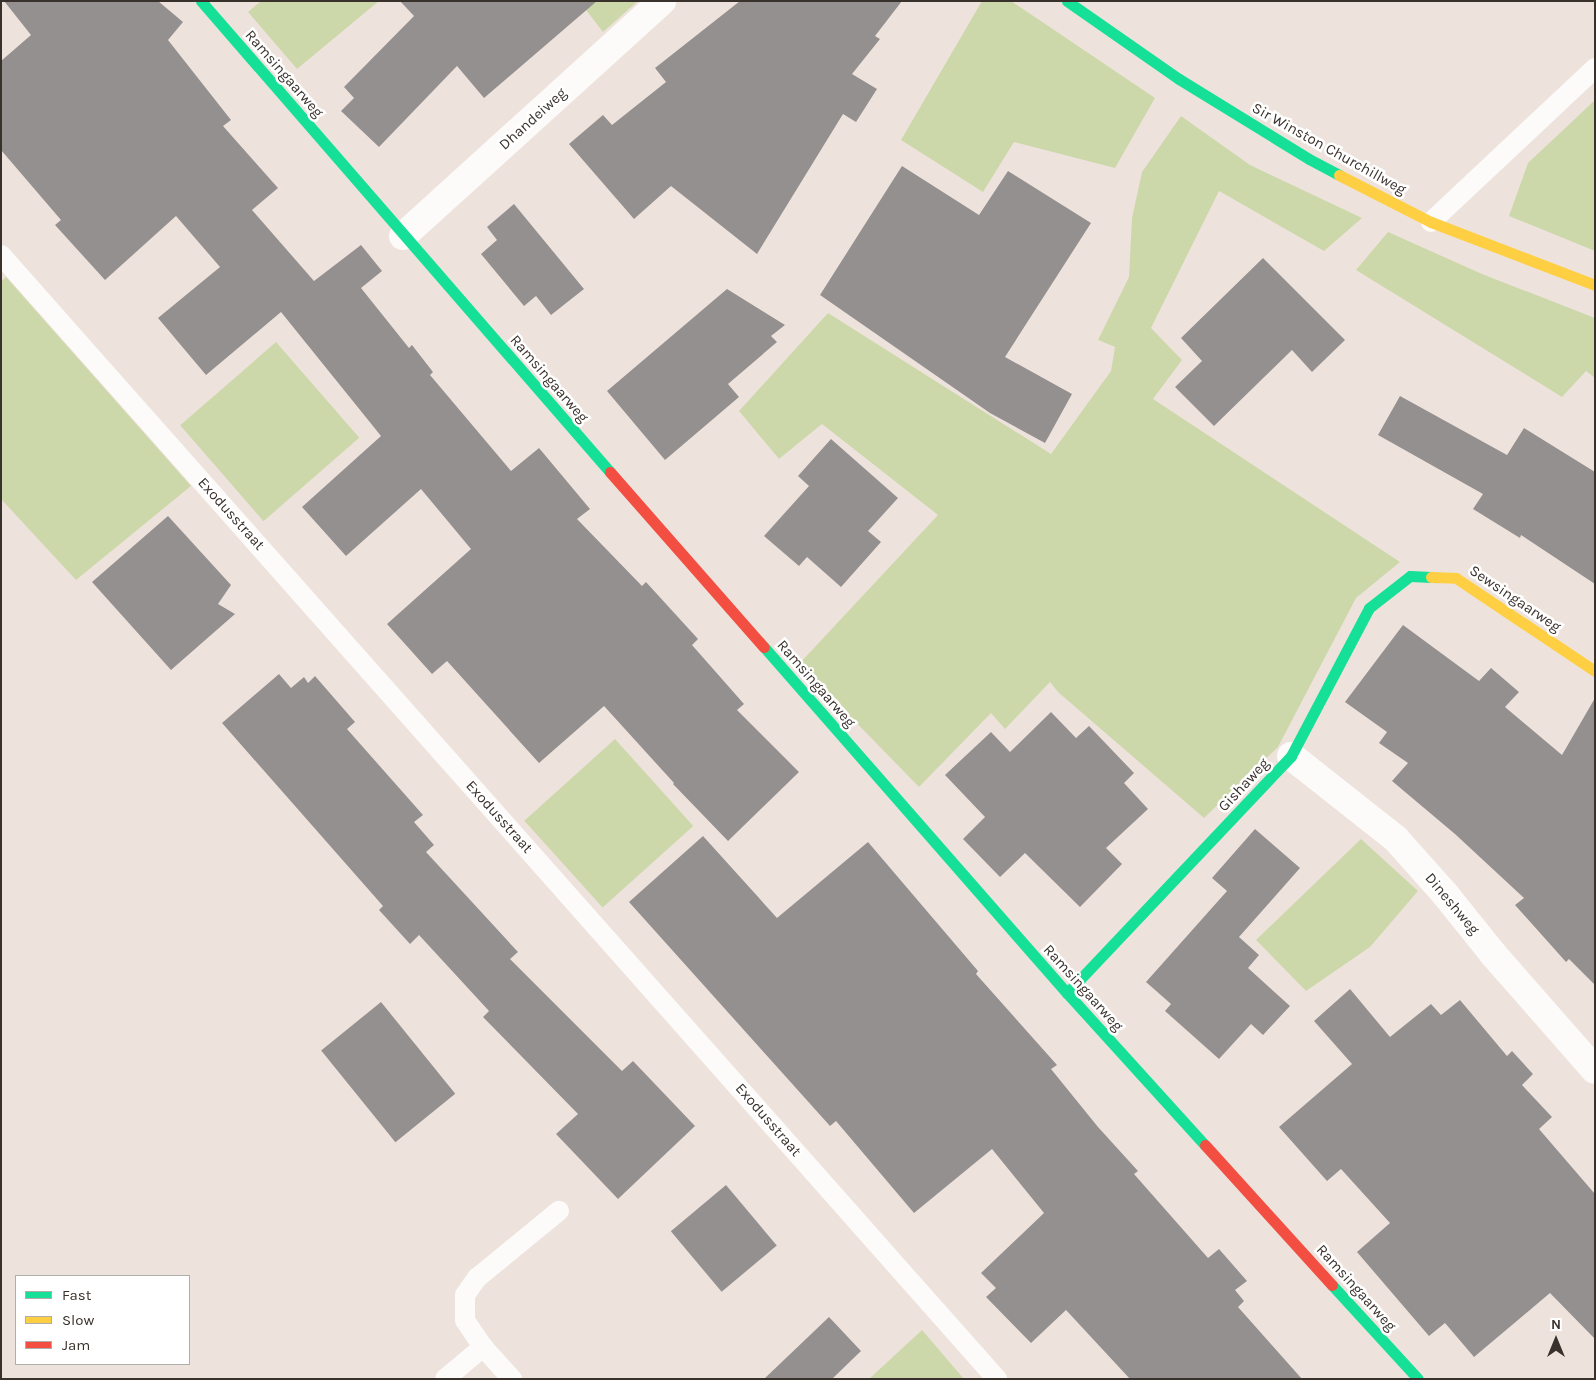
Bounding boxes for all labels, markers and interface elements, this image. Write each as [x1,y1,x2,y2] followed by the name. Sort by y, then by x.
[241,26,327,122] street label: Ramsingaarweg
[496,84,570,154] street label: Dhandeiweg
[1249,99,1409,199] street label: Sir Winston Churchillweg
[506,331,592,427] street label: Ramsingaarweg
[194,474,268,554] street label: Exodusstraat
[1466,562,1564,636] street label: Sewsingaarweg
[773,636,859,732] street label: Ramsingaarweg
[1215,755,1273,815] street label: Gishaweg
[462,777,536,857] street label: Exodusstraat
[1421,869,1483,939] street label: Dineshweg
[1039,941,1127,1035] street label: Ramsingaarweg
[731,1080,805,1160] street label: Exodusstraat
[1312,1241,1400,1335] street label: Ramsingaarweg
[15,1275,190,1365] legend
[62,1286,91,1304] text: Fast
[62,1311,94,1329] text: Slow
[1531,1315,1581,1365] north arrow
[1551,1316,1561,1333] text: N
[62,1336,90,1354] text: Jam

